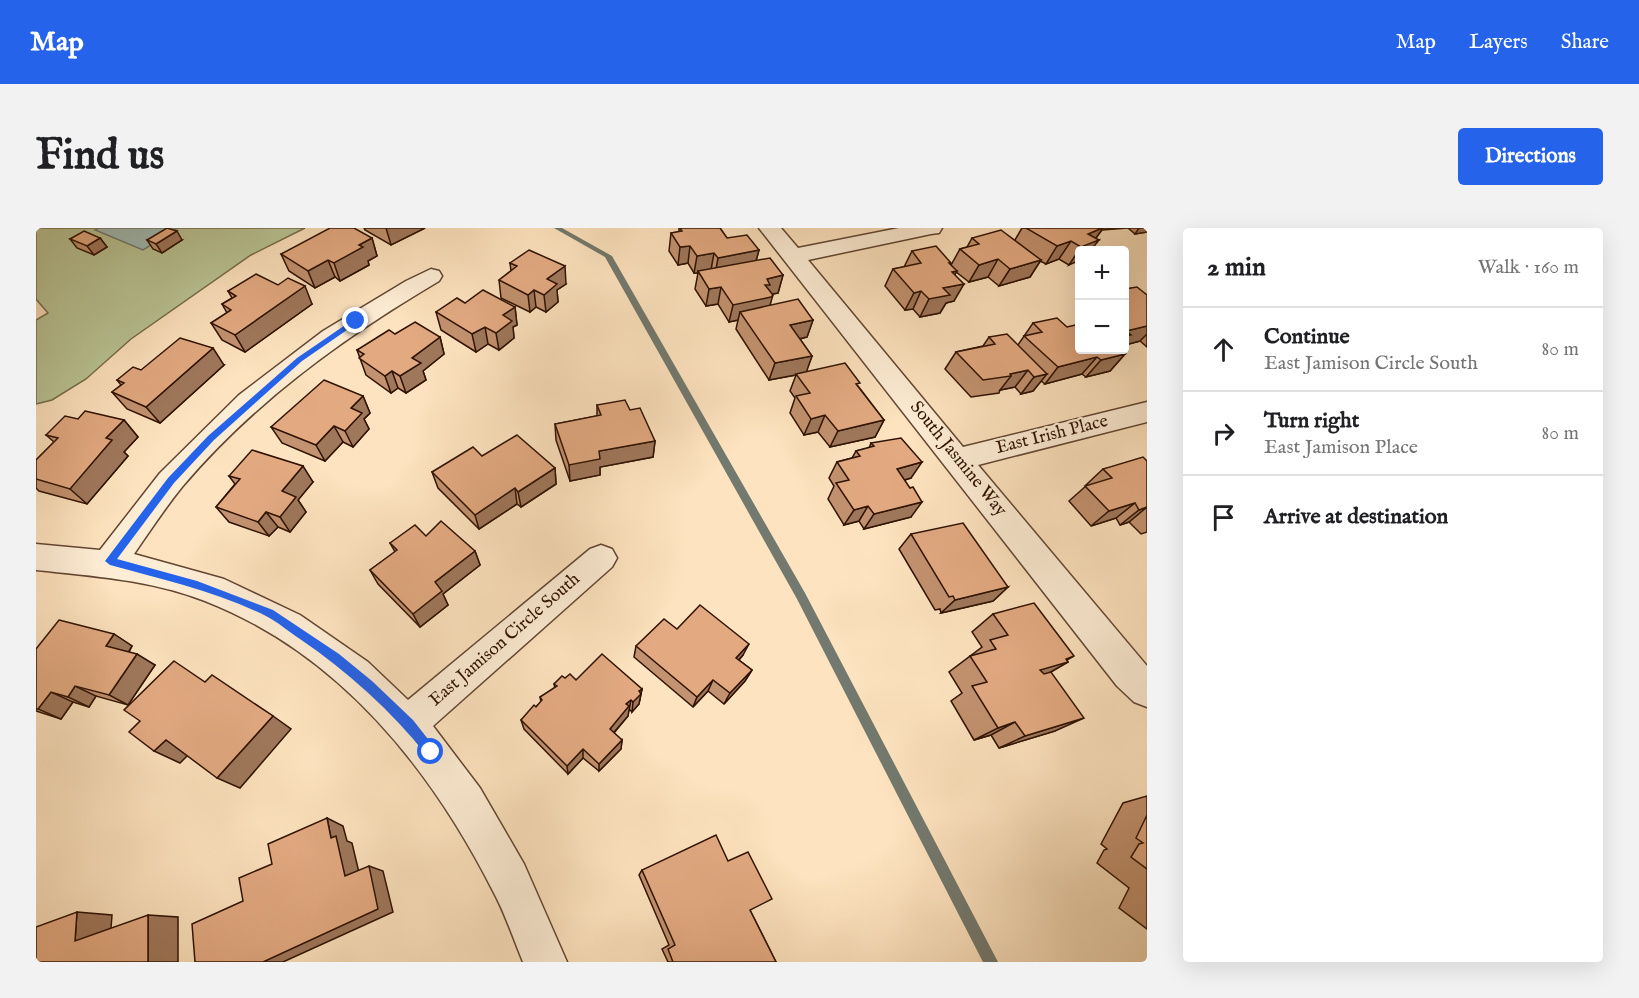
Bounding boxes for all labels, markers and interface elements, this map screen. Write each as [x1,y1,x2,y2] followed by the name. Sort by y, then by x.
[30,25,84,60] text: Map
[1396,29,1436,56] text: Map
[1469,29,1528,56] text: Layers
[1561,29,1609,56] text: Share
[1458,128,1603,185] button: Directions
[36,130,164,183] text: Find us
[1075,246,1129,354] map controls
[1075,246,1129,300] button: +
[1207,251,1266,284] text: 2 min
[1478,255,1579,280] text: Walk · 160 m
[1075,300,1129,354] button: −
[342,307,368,333] route end
[1264,323,1350,351] text: Continue
[1207,333,1240,366] icon: ahead
[1542,337,1579,362] text: 80 m
[1264,351,1478,376] text: East Jamison Circle South
[904,397,1012,521] street label: South Jasmine Way
[1264,407,1359,435] text: Turn right
[994,410,1110,460] street label: East Irish Place
[1207,417,1240,450] icon: right
[1542,421,1579,446] text: 80 m
[1264,435,1418,460] text: East Jamison Place
[1207,501,1240,534] icon: arrive
[1264,503,1448,531] text: Arrive at destination
[425,568,585,712] street label: East Jamison Circle South
[417,738,443,764] route start

